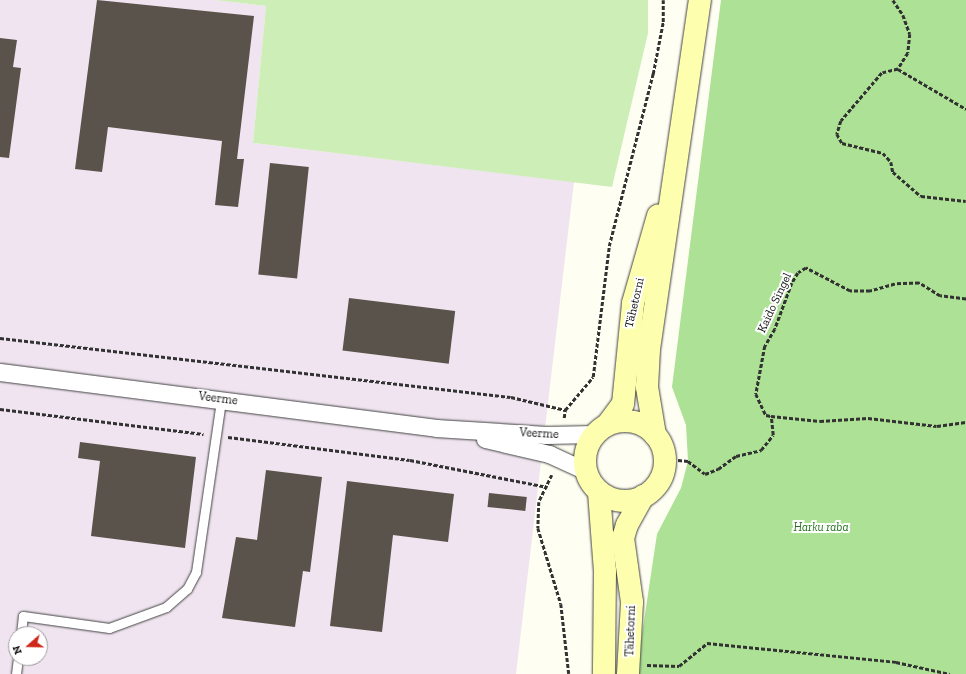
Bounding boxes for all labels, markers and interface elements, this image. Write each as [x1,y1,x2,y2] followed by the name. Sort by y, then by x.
[755,271,795,335] street label: Kaido Singel
[622,276,648,330] street label: Tähetorni
[198,389,238,409] street label: Veerme
[519,426,559,442] street label: Veerme
[793,521,849,535] park label: Harku raba
[623,605,639,657] street label: Tähetorni
[8,626,48,666] north arrow
[10,644,25,656] text: N

